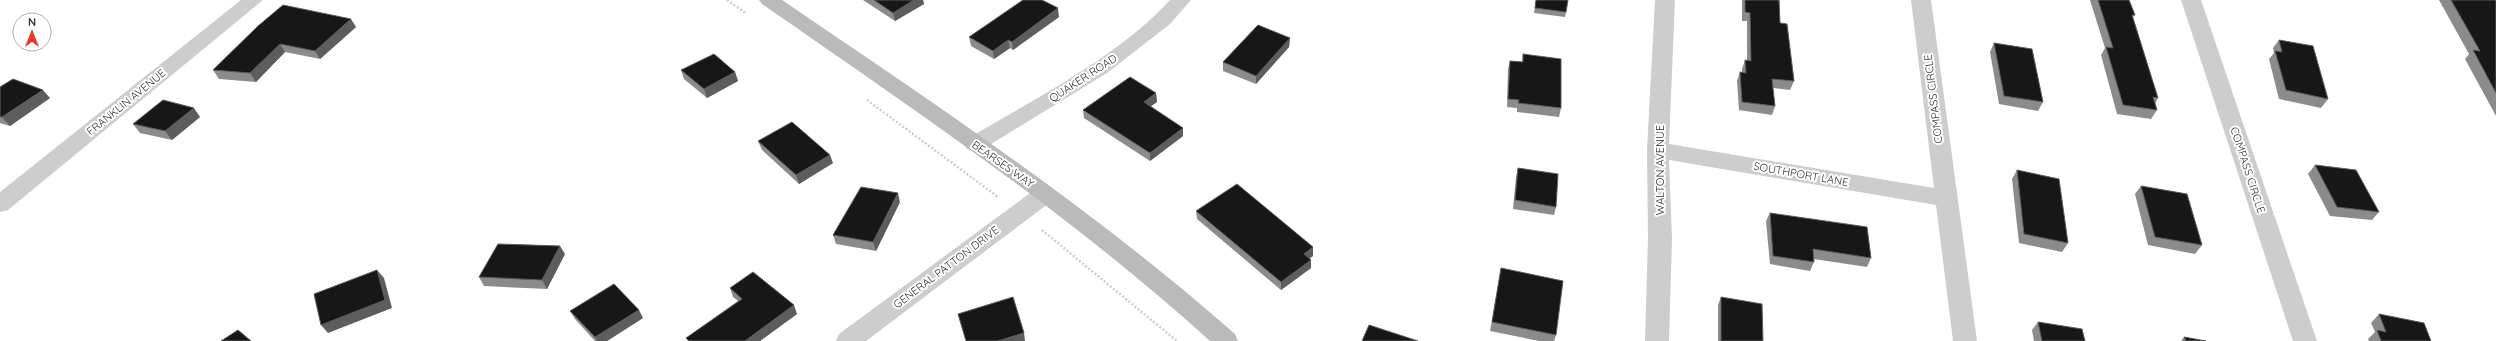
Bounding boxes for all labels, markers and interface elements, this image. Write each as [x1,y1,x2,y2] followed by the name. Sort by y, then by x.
[12,12,52,52] north arrow
[28,15,36,29] text: N
[1046,51,1120,105] street label: QUAKER ROAD
[1921,54,1945,144] street label: COMPASS CIRCLE
[84,66,168,138] street label: FRANKLIN AVENUE
[1653,125,1667,215] street label: WALTON AVENUE
[2227,125,2269,215] street label: COMPASS CIRCLE
[969,137,1037,191] street label: BEARSES WAY
[1752,159,1850,189] street label: SOUTHPORT LANE
[890,223,1002,311] street label: GENERAL PATTON DRIVE

